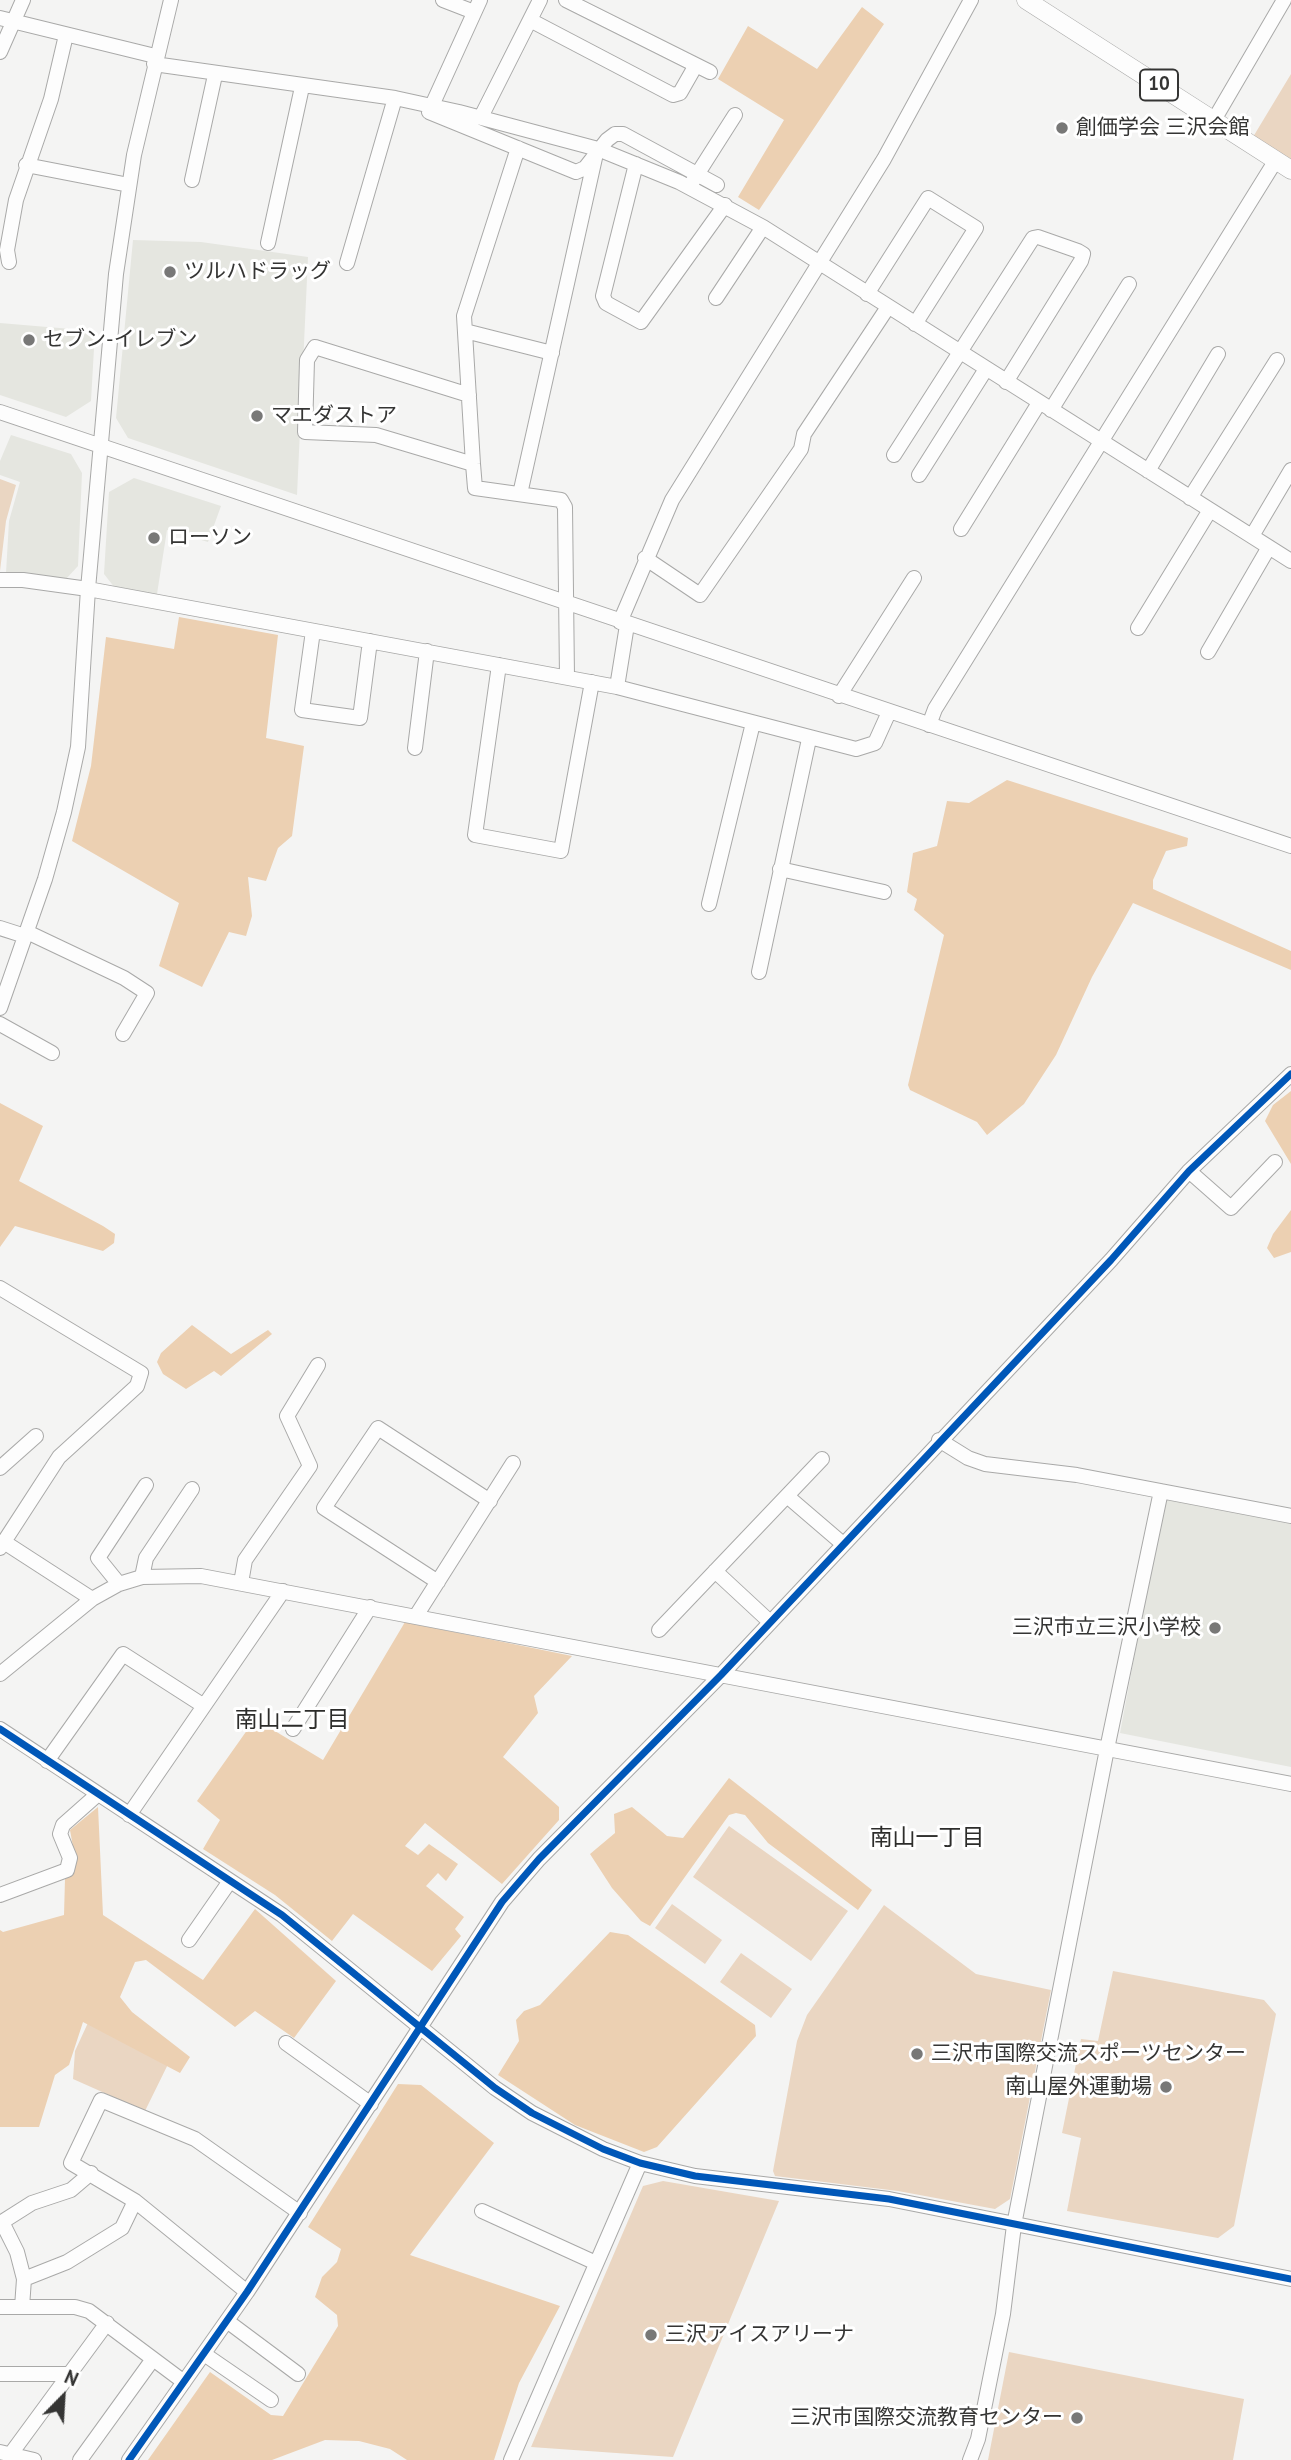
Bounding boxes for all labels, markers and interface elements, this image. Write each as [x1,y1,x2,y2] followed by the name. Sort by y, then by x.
[1140,69,1178,100] road number: 10
[1076,115,1250,141] place label: 創価学会 三沢会館
[1054,120,1070,136] marker: 創価学会 三沢会館
[184,259,331,285] place label: ツルハドラッグ
[162,264,178,280] marker: ツルハドラッグ
[43,327,198,353] place label: セブン-イレブン
[21,332,37,348] marker: セブン-イレブン
[271,403,397,429] place label: マエダストア
[249,408,265,424] marker: マエダストア
[168,525,252,551] place label: ローソン
[146,530,162,546] marker: ローソン
[1012,1615,1201,1641] place label: 三沢市立三沢小学校
[1207,1620,1223,1636] marker: 三沢市立三沢小学校
[235,1706,349,1734] district label: 南山二丁目
[870,1824,984,1852] district label: 南山一丁目
[931,2041,1246,2067] place label: 三沢市国際交流スポーツセンター
[909,2046,925,2062] marker: 三沢市国際交流スポーツセンター
[1005,2074,1152,2100] place label: 南山屋外運動場
[1158,2079,1174,2095] marker: 南山屋外運動場
[665,2322,854,2348] place label: 三沢アイスアリーナ
[643,2327,659,2343] marker: 三沢アイスアリーナ
[28,2362,98,2432] north arrow
[61,2364,82,2391] text: N
[790,2405,1063,2431] place label: 三沢市国際交流教育センター
[1069,2410,1085,2426] marker: 三沢市国際交流教育センター

